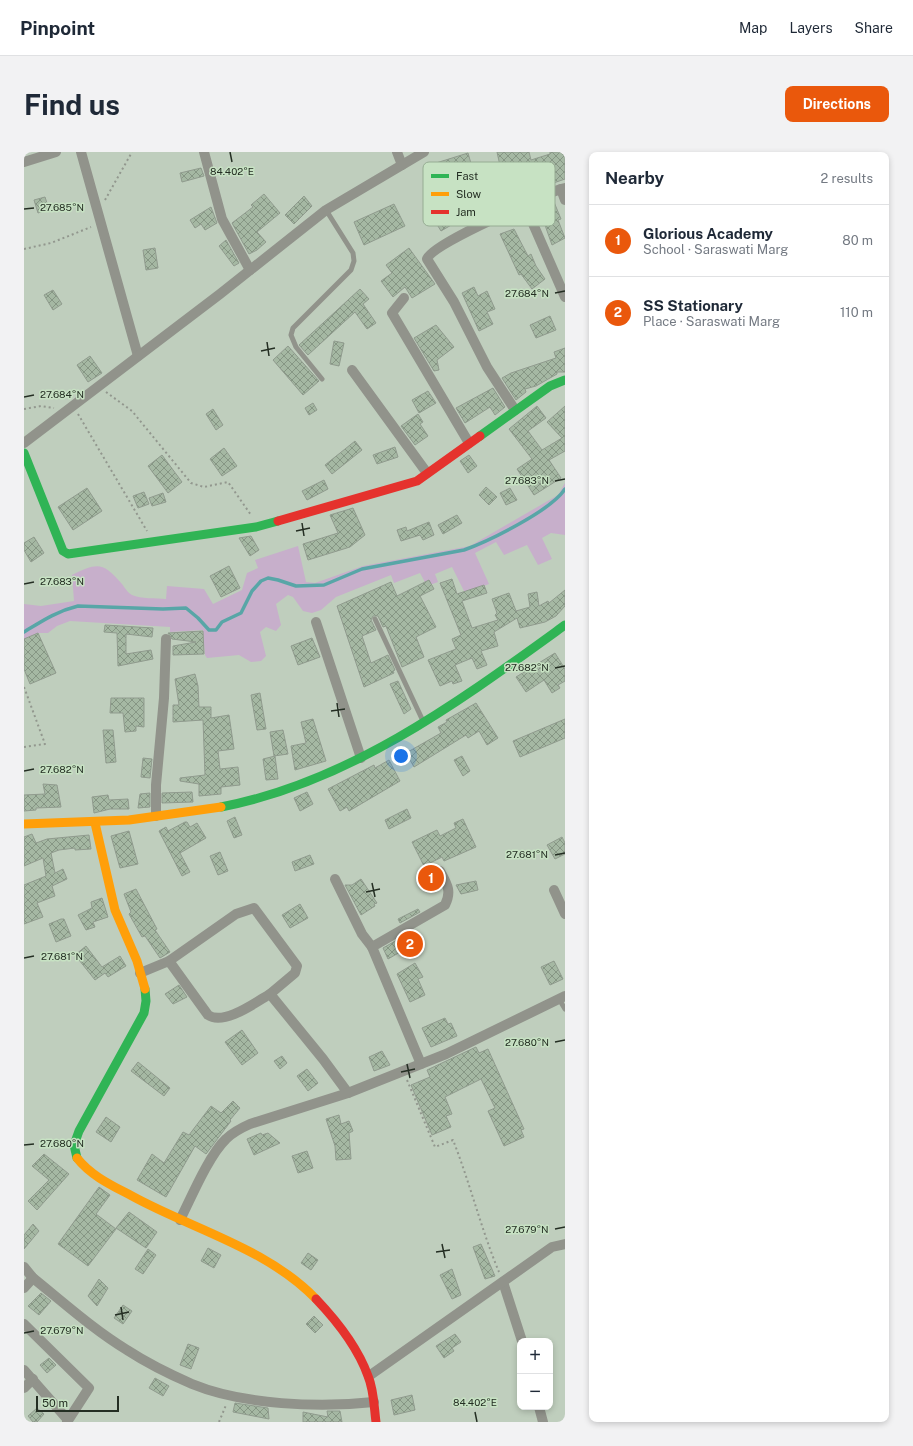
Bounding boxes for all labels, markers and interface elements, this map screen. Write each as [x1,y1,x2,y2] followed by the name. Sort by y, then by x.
[20,17,95,39] text: Pinpoint
[739,20,767,36] text: Map
[789,20,833,36] text: Layers
[855,20,893,36] text: Share
[785,86,889,122] button: Directions
[24,88,120,121] text: Find us
[423,162,555,226] legend
[210,165,254,177] text: 84.402°E
[605,168,664,188] text: Nearby
[456,170,478,182] text: Fast
[821,171,873,186] text: 2 results
[456,188,482,200] text: Slow
[40,201,84,213] text: 27.685°N
[456,206,476,218] text: Jam
[643,225,773,242] text: Glorious Academy
[615,233,621,248] text: 1
[842,233,873,248] text: 80 m
[643,242,788,257] text: School · Saraswati Marg
[505,287,549,299] text: 27.684°N
[643,297,743,314] text: SS Stationary
[614,305,622,320] text: 2
[840,305,873,320] text: 110 m
[643,314,780,329] text: Place · Saraswati Marg
[40,388,84,400] text: 27.684°N
[505,474,549,486] text: 27.683°N
[40,575,84,587] text: 27.683°N
[505,661,549,673] text: 27.682°N
[391,746,411,766] your location
[40,763,84,775] text: 27.682°N
[506,848,548,860] text: 27.681°N
[418,863,444,893] pin: 1
[397,929,423,959] pin: 2
[41,950,83,962] text: 27.681°N
[505,1036,549,1048] text: 27.680°N
[40,1137,84,1149] text: 27.680°N
[505,1223,549,1235] text: 27.679°N
[40,1324,84,1336] text: 27.679°N
[517,1338,553,1410] map controls
[517,1338,553,1374] button: +
[517,1374,553,1410] button: −
[36,1394,119,1413] scale bar
[453,1396,497,1408] text: 84.402°E
[42,1397,68,1409] text: 50 m

